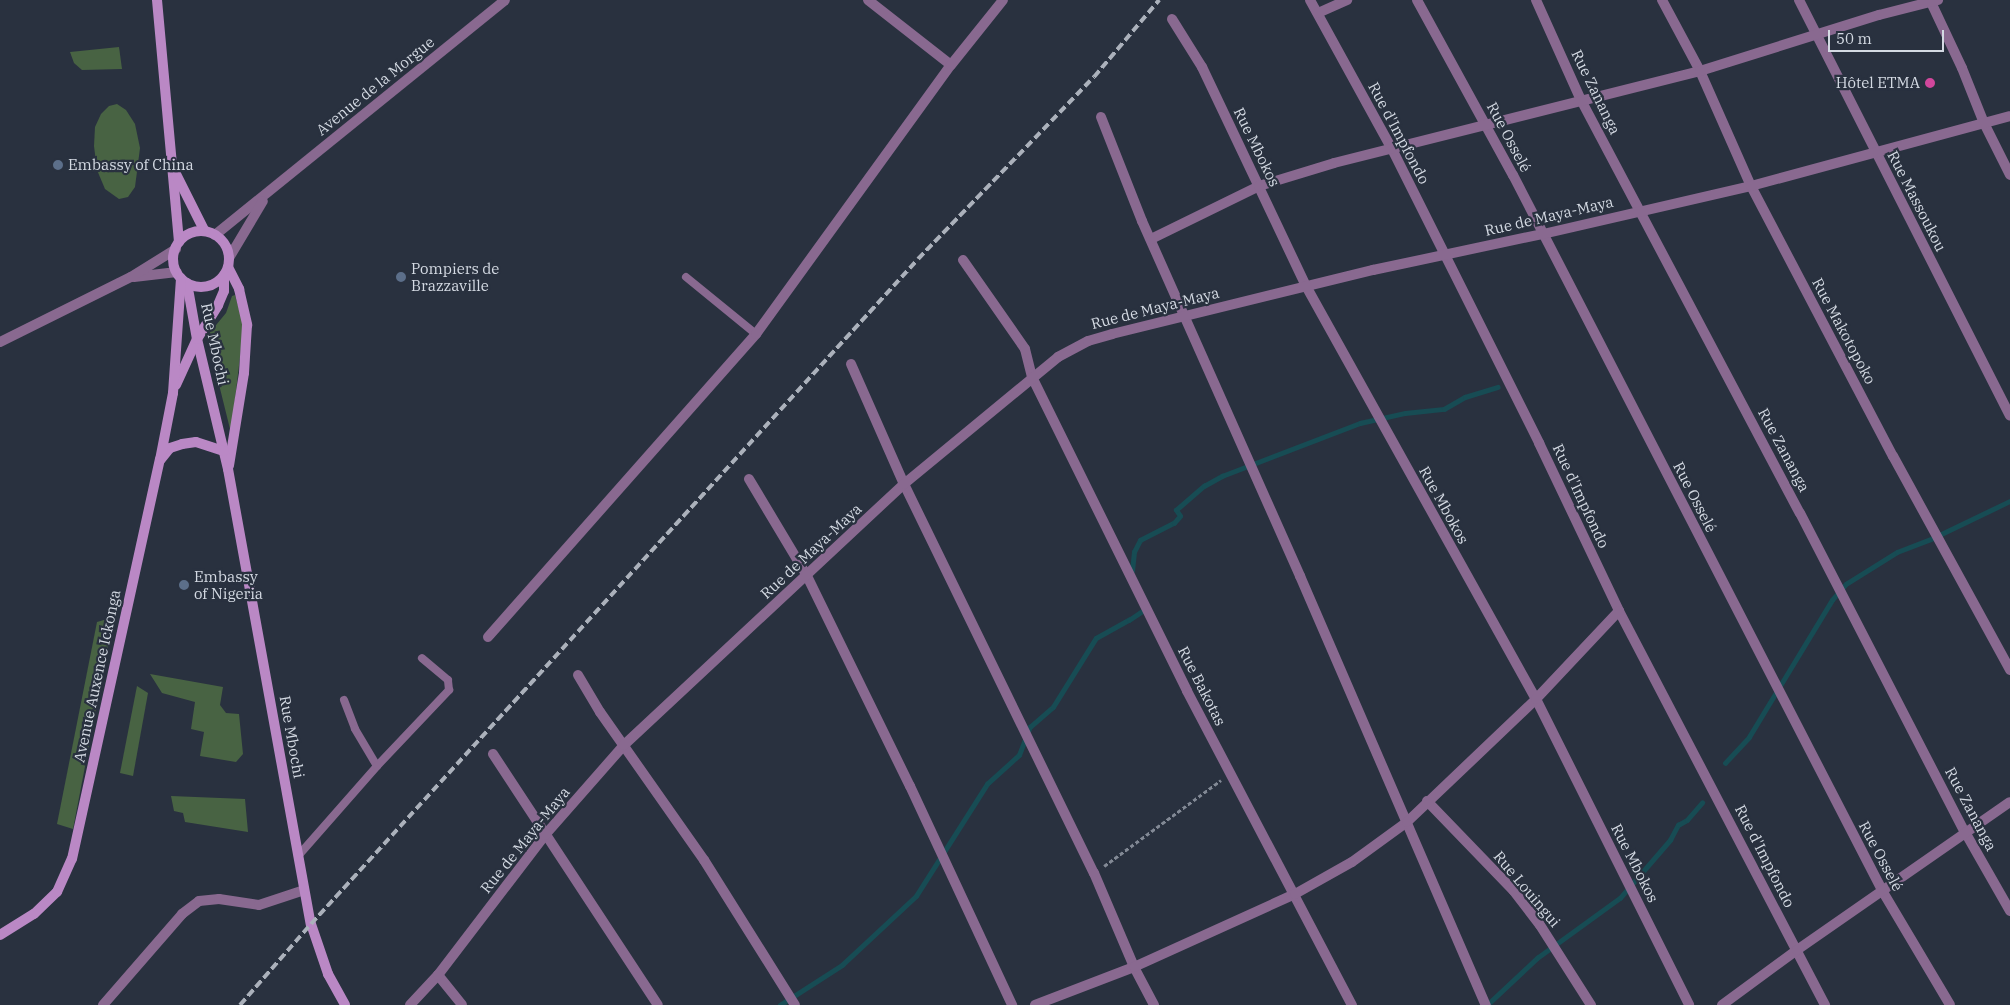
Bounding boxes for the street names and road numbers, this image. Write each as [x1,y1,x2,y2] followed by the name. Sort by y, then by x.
[312,33,438,139] street label: Avenue de la Morgue
[1568,47,1624,137] street label: Rue Zananga
[1365,79,1433,187] street label: Rue d'Impfondo
[1483,99,1535,175] street label: Rue Osselé
[1230,105,1284,189] street label: Rue Mbokos
[1884,148,1950,254] street label: Rue Massoukou
[1483,192,1615,240] street label: Rue de Maya-Maya
[1808,275,1880,387] street label: Rue Makotopoko
[1089,283,1221,333] street label: Rue de Maya-Maya
[198,301,232,387] street label: Rue Mbochi
[1754,405,1814,495] street label: Rue Zananga
[1549,441,1613,551] street label: Rue d'Impfondo
[1670,459,1720,535] street label: Rue Osselé
[1415,463,1473,547] street label: Rue Mbokos
[757,500,865,602] street label: Rue de Maya-Maya
[70,588,124,764] street label: Avenue Auxence Ickonga
[1174,643,1230,729] street label: Rue Bakotas
[276,694,308,780] street label: Rue Mbochi
[1941,764,2001,854] street label: Rue Zananga
[477,783,573,897] street label: Rue de Maya-Maya
[1731,802,1799,910] street label: Rue d'Impfondo
[1855,818,1907,894] street label: Rue Osselé
[1608,821,1662,905] street label: Rue Mbokos
[1490,847,1564,931] street label: Rue Louingui

